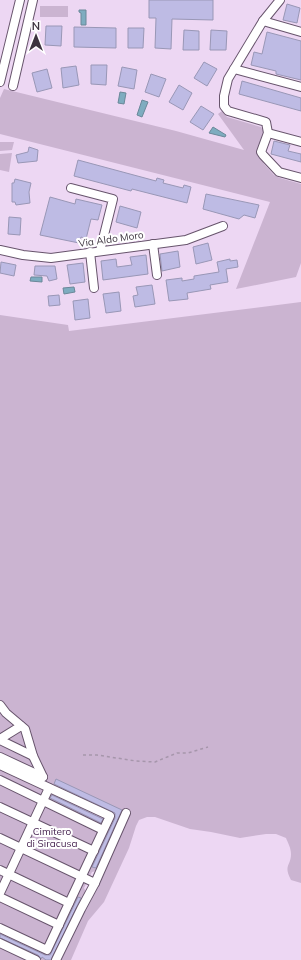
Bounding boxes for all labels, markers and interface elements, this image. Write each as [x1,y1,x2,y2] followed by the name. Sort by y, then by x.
[16,16,56,56] north arrow
[32,19,40,33] text: N
[78,228,145,250] street label: Via Aldo Moro
[27,825,77,850] park label: Cimitero di Siracusa

